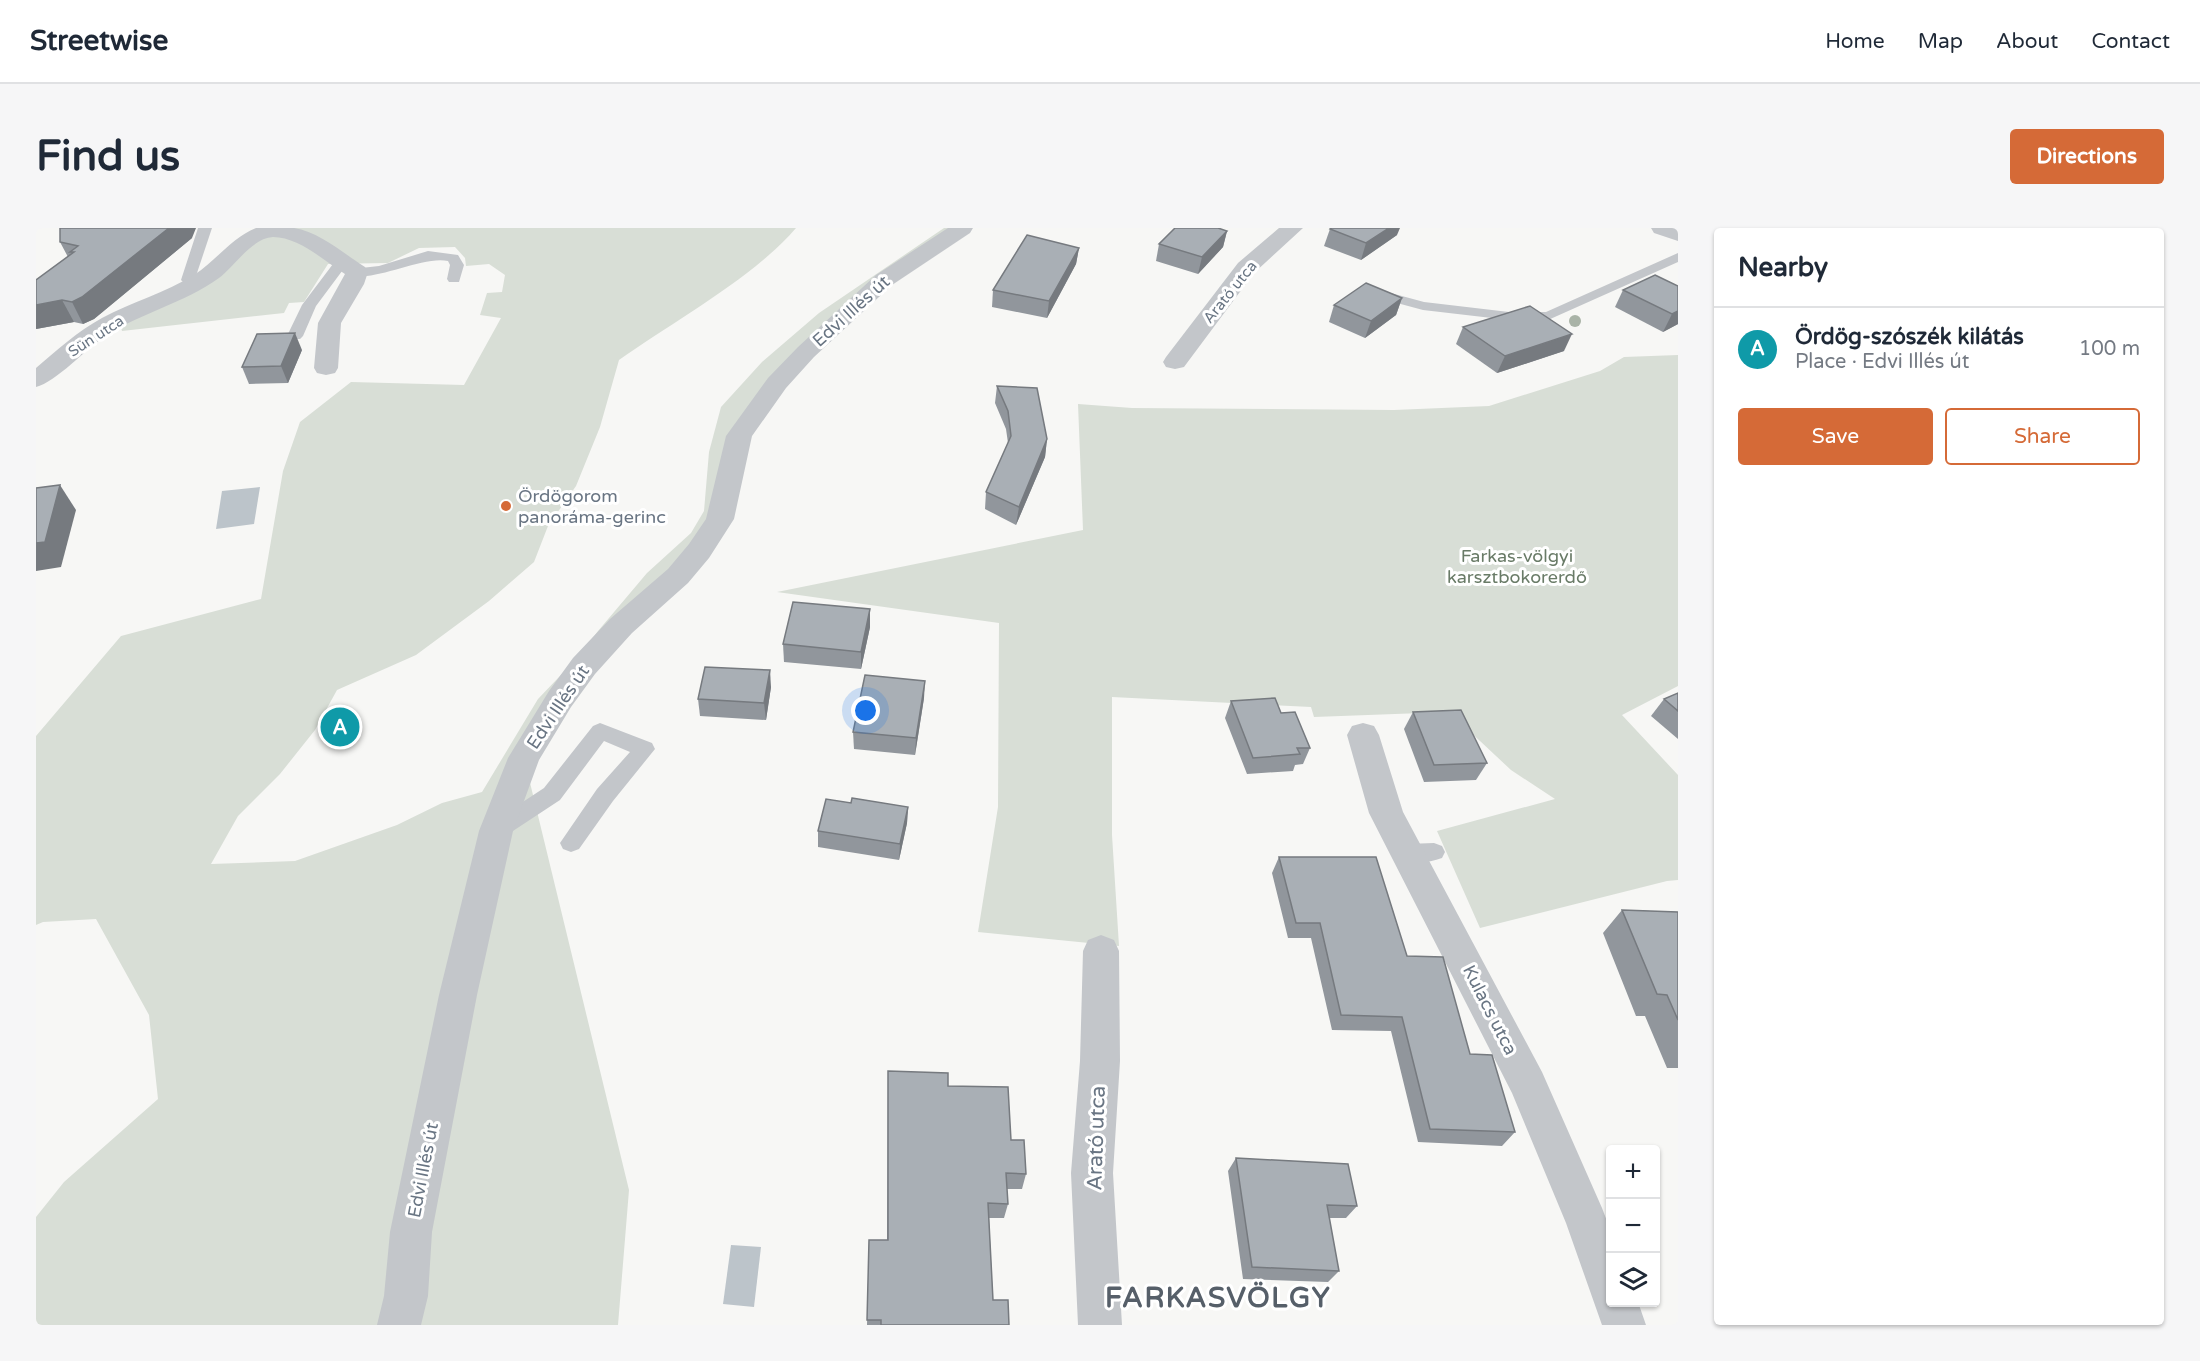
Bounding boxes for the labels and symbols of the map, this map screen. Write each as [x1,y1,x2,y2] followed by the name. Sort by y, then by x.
[1199,257,1261,327] street label: Arató utca
[808,270,894,351] street label: Edvi Illés út
[65,311,127,361] street label: Sün utca
[518,485,666,528] place label: Ördögorom panoráma-gerinc
[499,499,513,513] marker: Ördögorom panoráma-gerinc
[1447,545,1587,588] park label: Farkas-völgyi karsztbokorerdő
[522,661,594,753] street label: Edvi Illés út
[851,696,880,725] your location
[320,704,360,750] pin: A
[1458,961,1522,1059] street label: Kulacs utca
[1082,1085,1111,1191] street label: Arató utca
[403,1120,443,1219] street label: Edvi Illés út
[1105,1281,1331,1315] district label: FARKASVÖLGY

